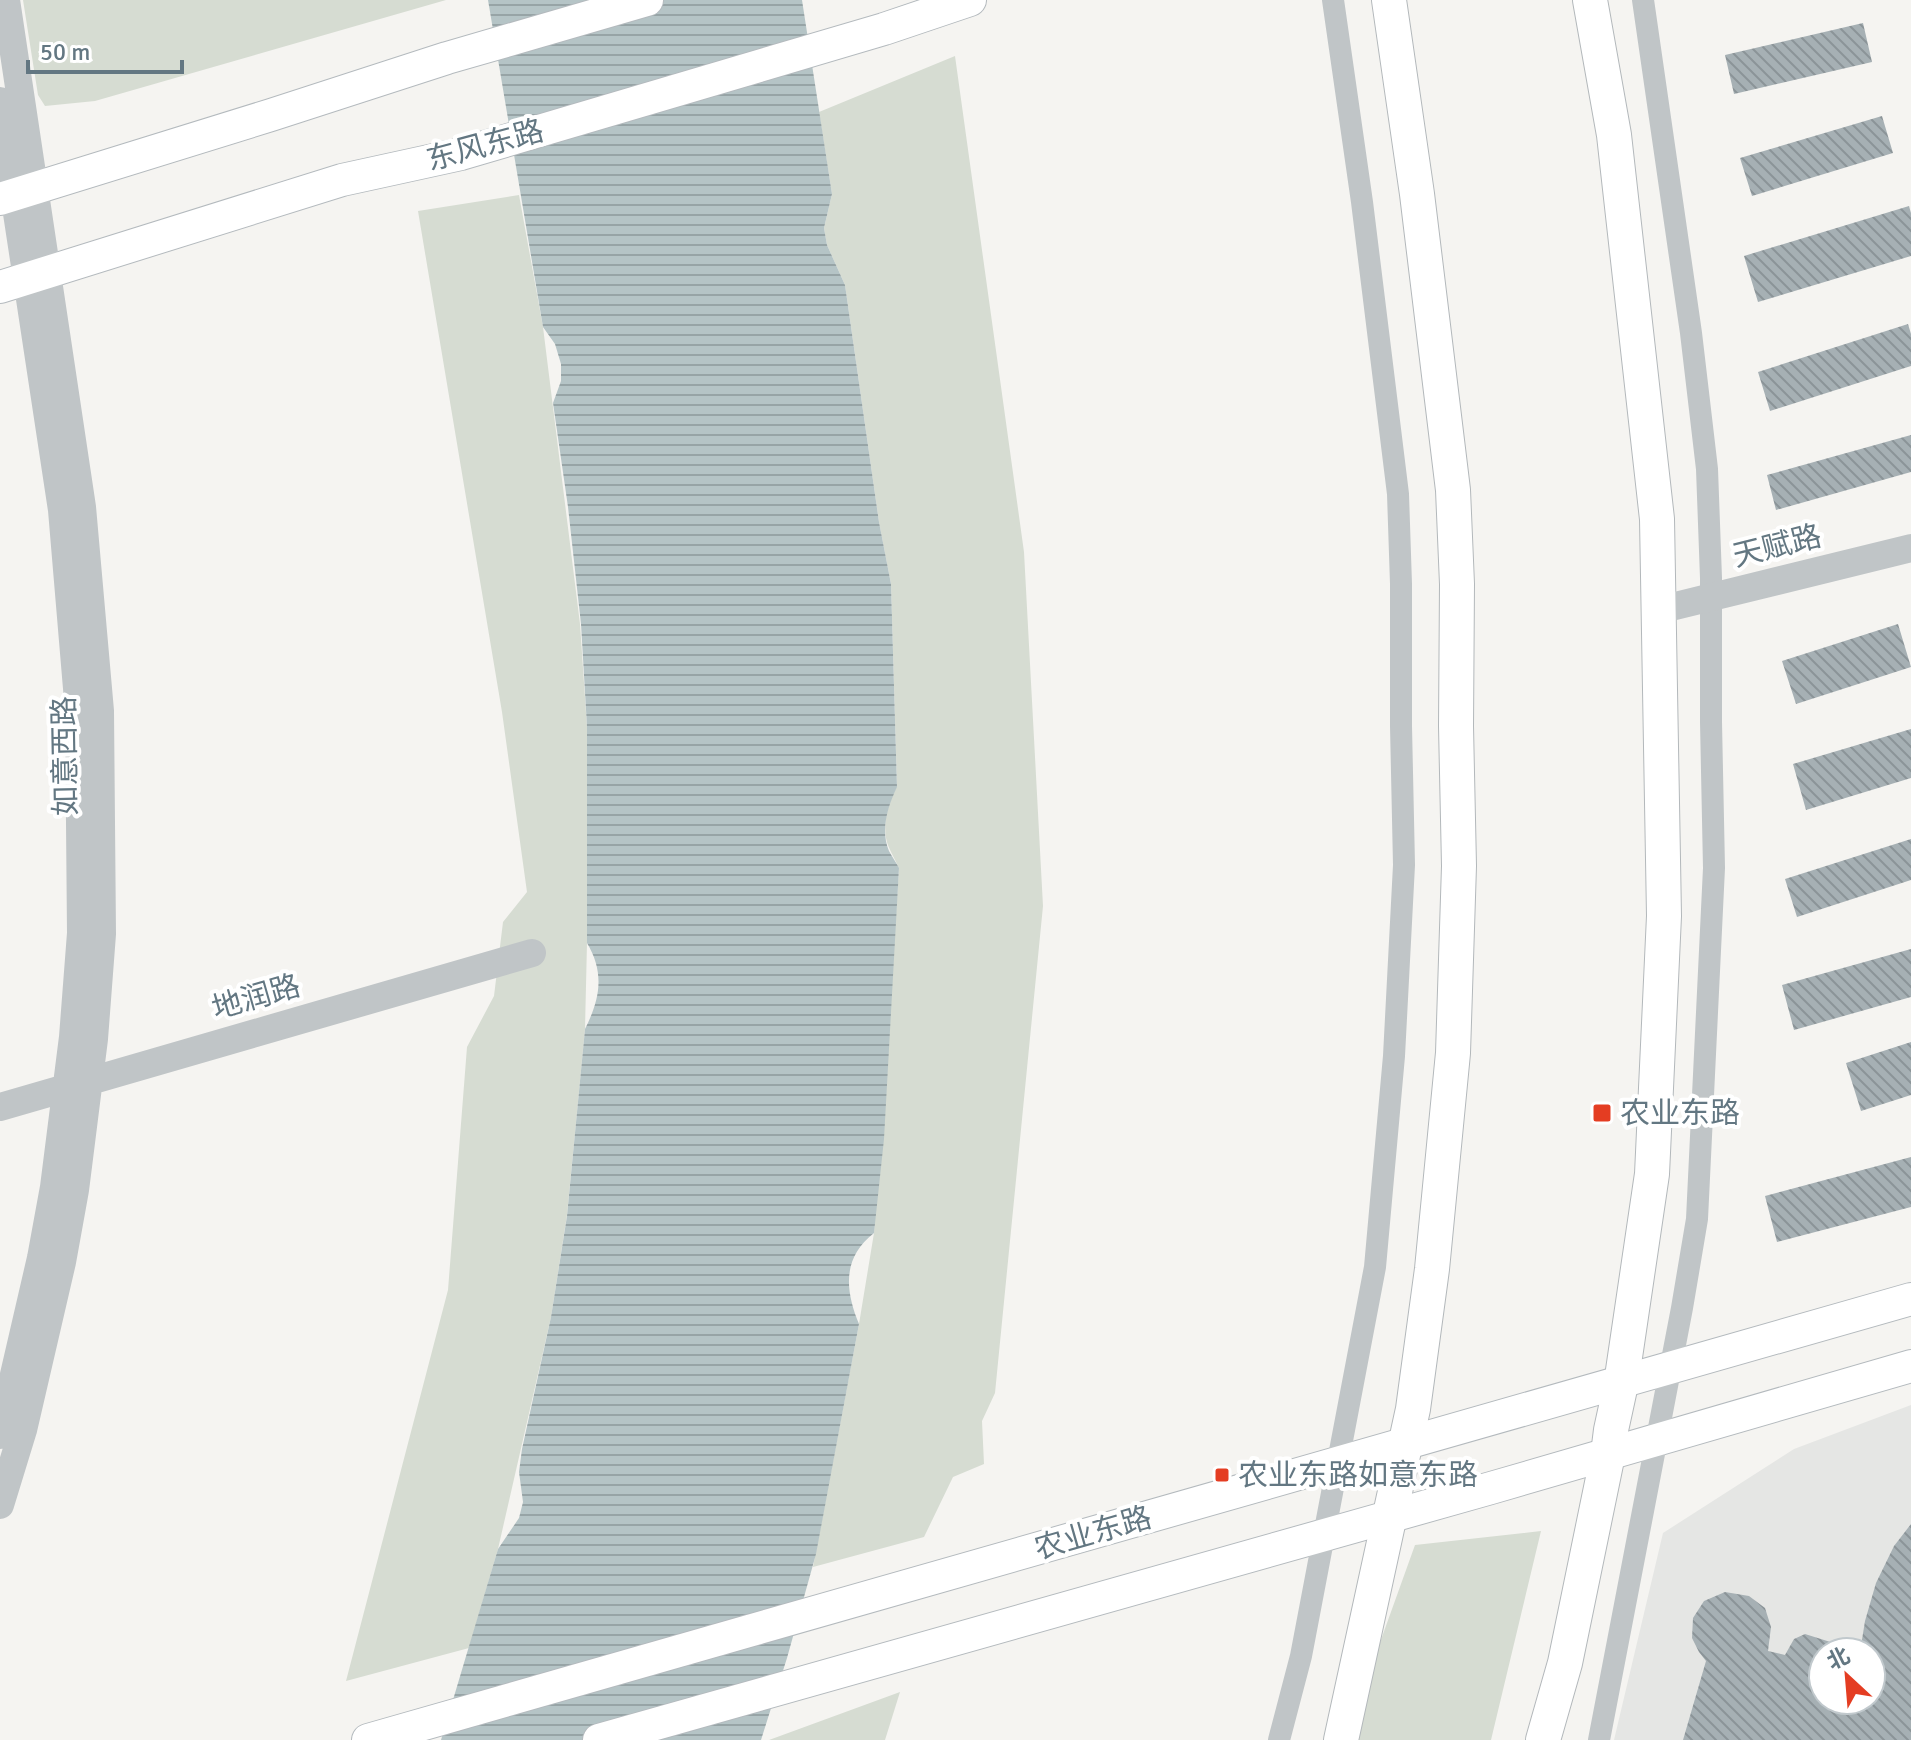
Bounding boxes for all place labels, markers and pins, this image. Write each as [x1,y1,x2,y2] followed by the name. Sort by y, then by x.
[1620,1095,1740,1132] place label: 农业东路
[1591,1102,1613,1124] marker: 农业东路
[1238,1457,1478,1494] place label: 农业东路如意东路
[1213,1466,1231,1484] marker: 农业东路如意东路

